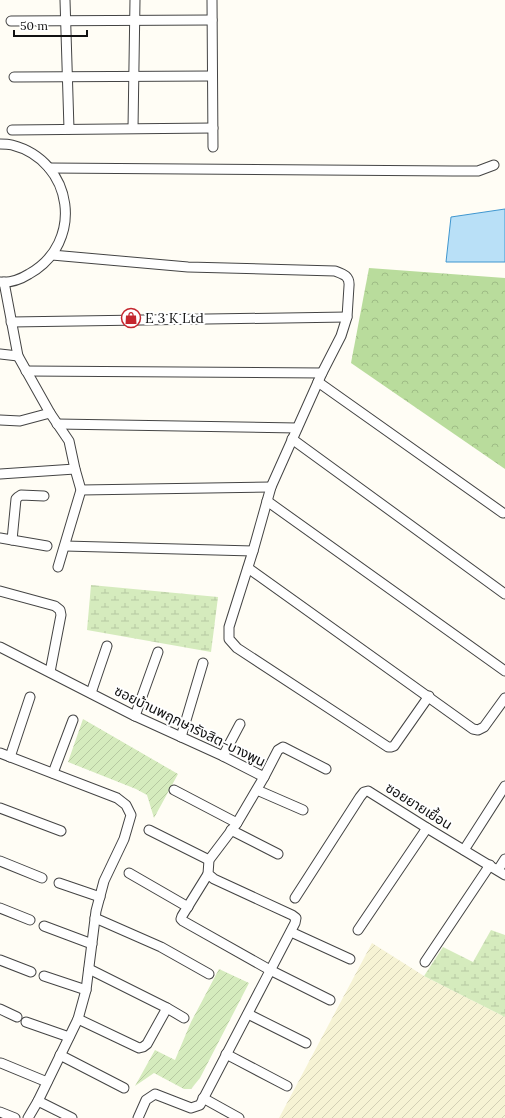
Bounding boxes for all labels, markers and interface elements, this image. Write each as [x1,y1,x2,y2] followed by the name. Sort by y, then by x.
[14,12,87,38] scale bar
[20,18,48,33] text: 50 m
[120,307,142,329] shop icon: E 3 K Ltd
[145,309,204,327] place label: E 3 K Ltd
[111,681,269,771] street label: ซอยบ้านพฤกษารังสิต-บางพูน
[382,778,456,834] street label: ซอยยายเยื้อน

